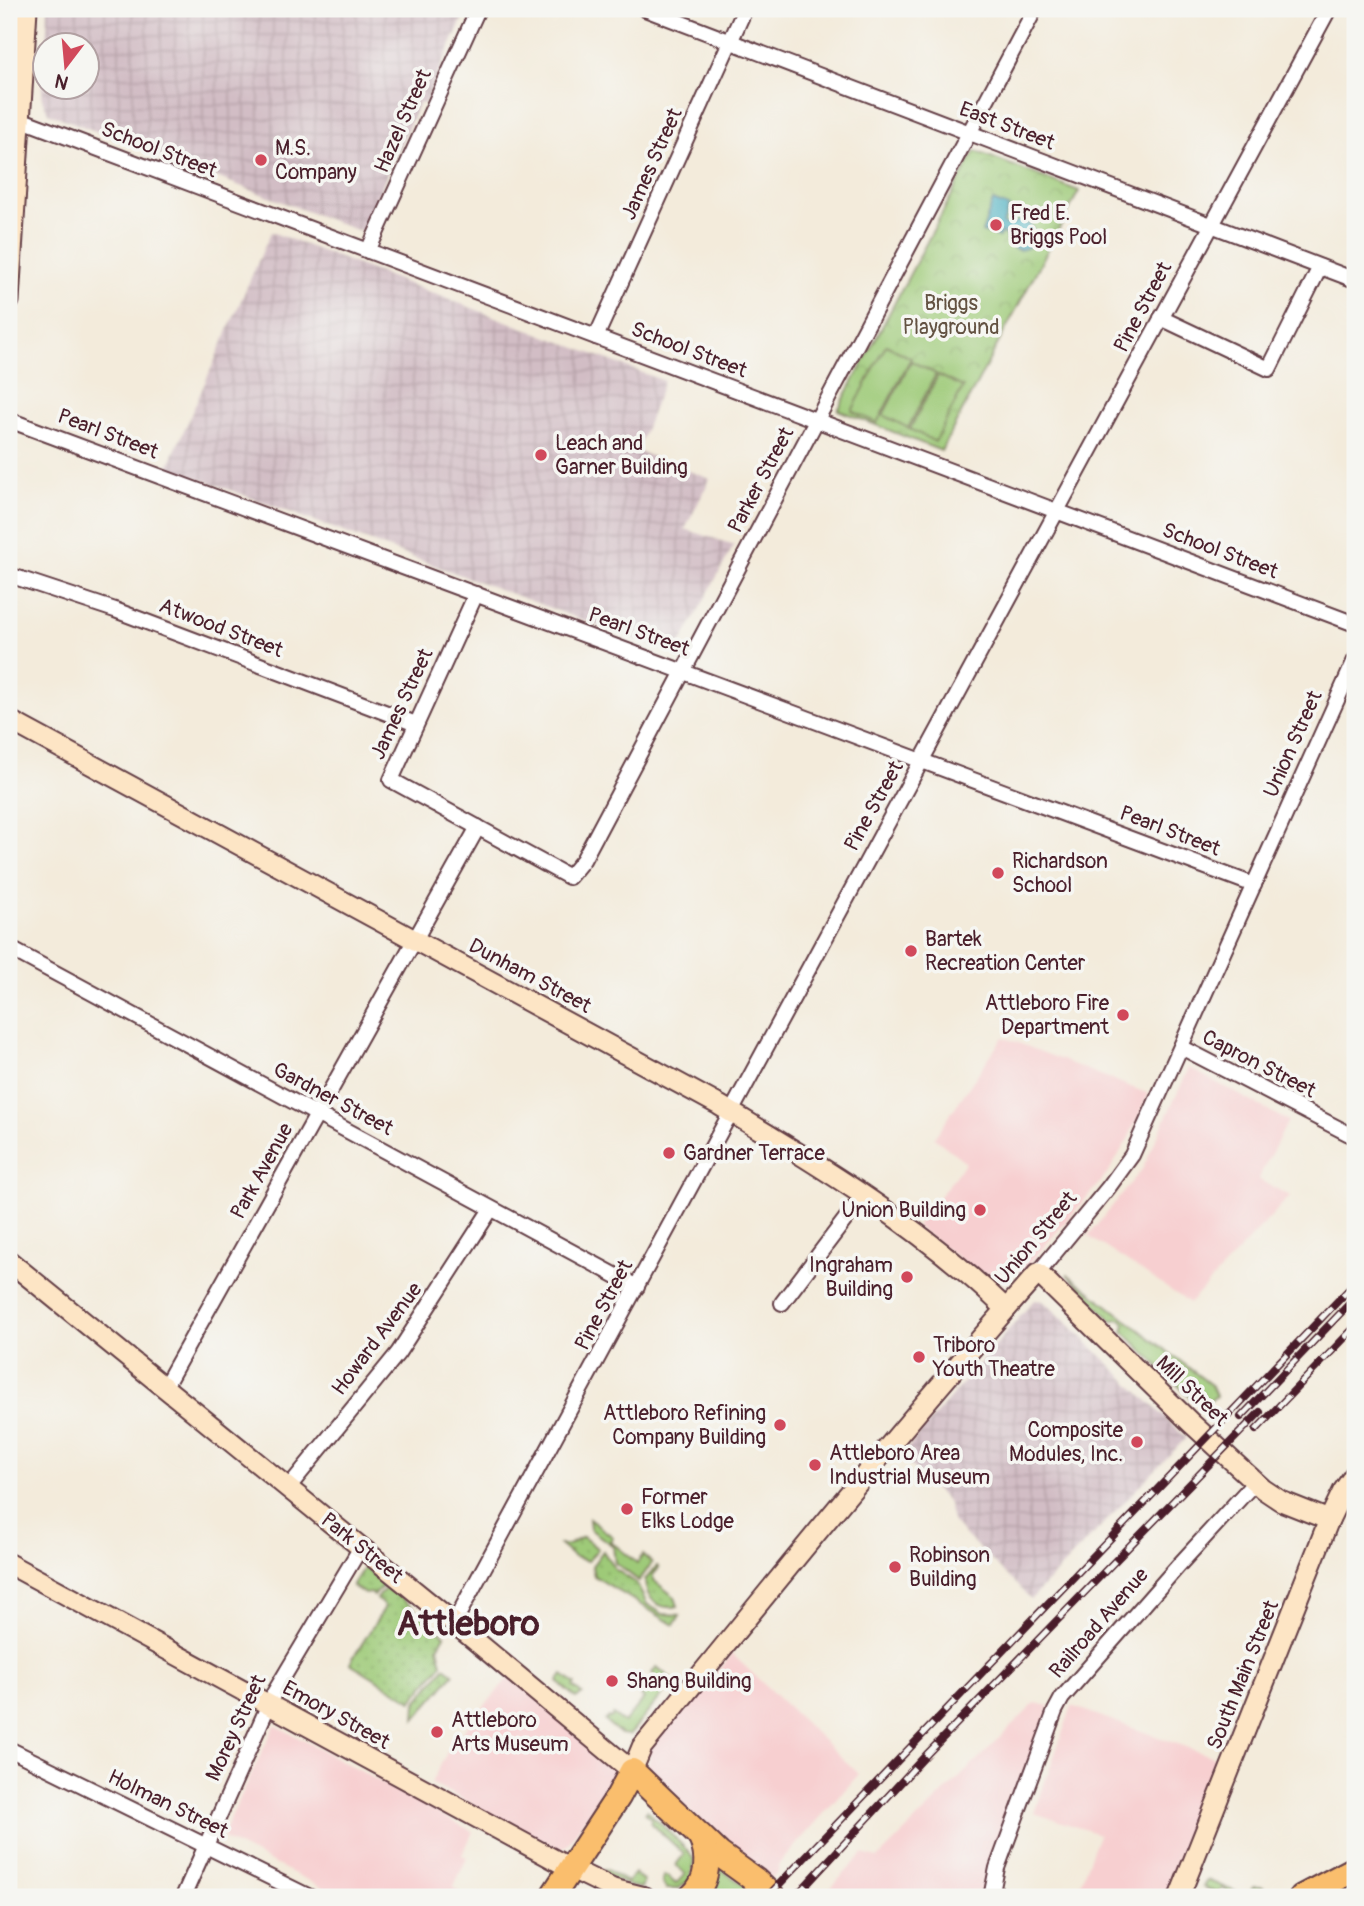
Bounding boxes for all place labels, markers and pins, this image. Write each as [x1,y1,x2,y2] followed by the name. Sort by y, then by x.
[275,135,357,186] place label: M.S. Company
[253,152,269,168] marker: M.S. Company
[1010,200,1107,251] place label: Fred E. Briggs Pool
[988,217,1004,233] marker: Fred E. Briggs Pool
[555,430,688,481] place label: Leach and Garner Building
[533,447,549,463] marker: Leach and Garner Building
[1012,848,1108,899] place label: Richardson School
[990,865,1006,881] marker: Richardson School
[925,926,1086,977] place label: Bartek Recreation Center
[903,943,919,959] marker: Bartek Recreation Center
[985,990,1110,1041] place label: Attleboro Fire Department
[1115,1007,1131,1023] marker: Attleboro Fire Department
[683,1140,826,1167] place label: Gardner Terrace
[661,1145,677,1161] marker: Gardner Terrace
[842,1197,966,1224] place label: Union Building
[972,1202,988,1218] marker: Union Building
[809,1252,893,1303] place label: Ingraham Building
[899,1269,915,1285] marker: Ingraham Building
[932,1332,1056,1383] place label: Triboro Youth Theatre
[911,1349,927,1365] marker: Triboro Youth Theatre
[603,1400,766,1451] place label: Attleboro Refining Company Building
[772,1417,788,1433] marker: Attleboro Refining Company Building
[1009,1417,1124,1468] place label: Composite Modules, Inc.
[1129,1434,1145,1450] marker: Composite Modules, Inc.
[829,1440,990,1491] place label: Attleboro Area Industrial Museum
[807,1457,823,1473] marker: Attleboro Area Industrial Museum
[641,1484,734,1535] place label: Former Elks Lodge
[619,1501,635,1517] marker: Former Elks Lodge
[909,1542,990,1593] place label: Robinson Building
[887,1559,903,1575] marker: Robinson Building
[626,1668,752,1695] place label: Shang Building
[604,1673,620,1689] marker: Shang Building
[451,1707,569,1758] place label: Attleboro Arts Museum
[429,1724,445,1740] marker: Attleboro Arts Museum

